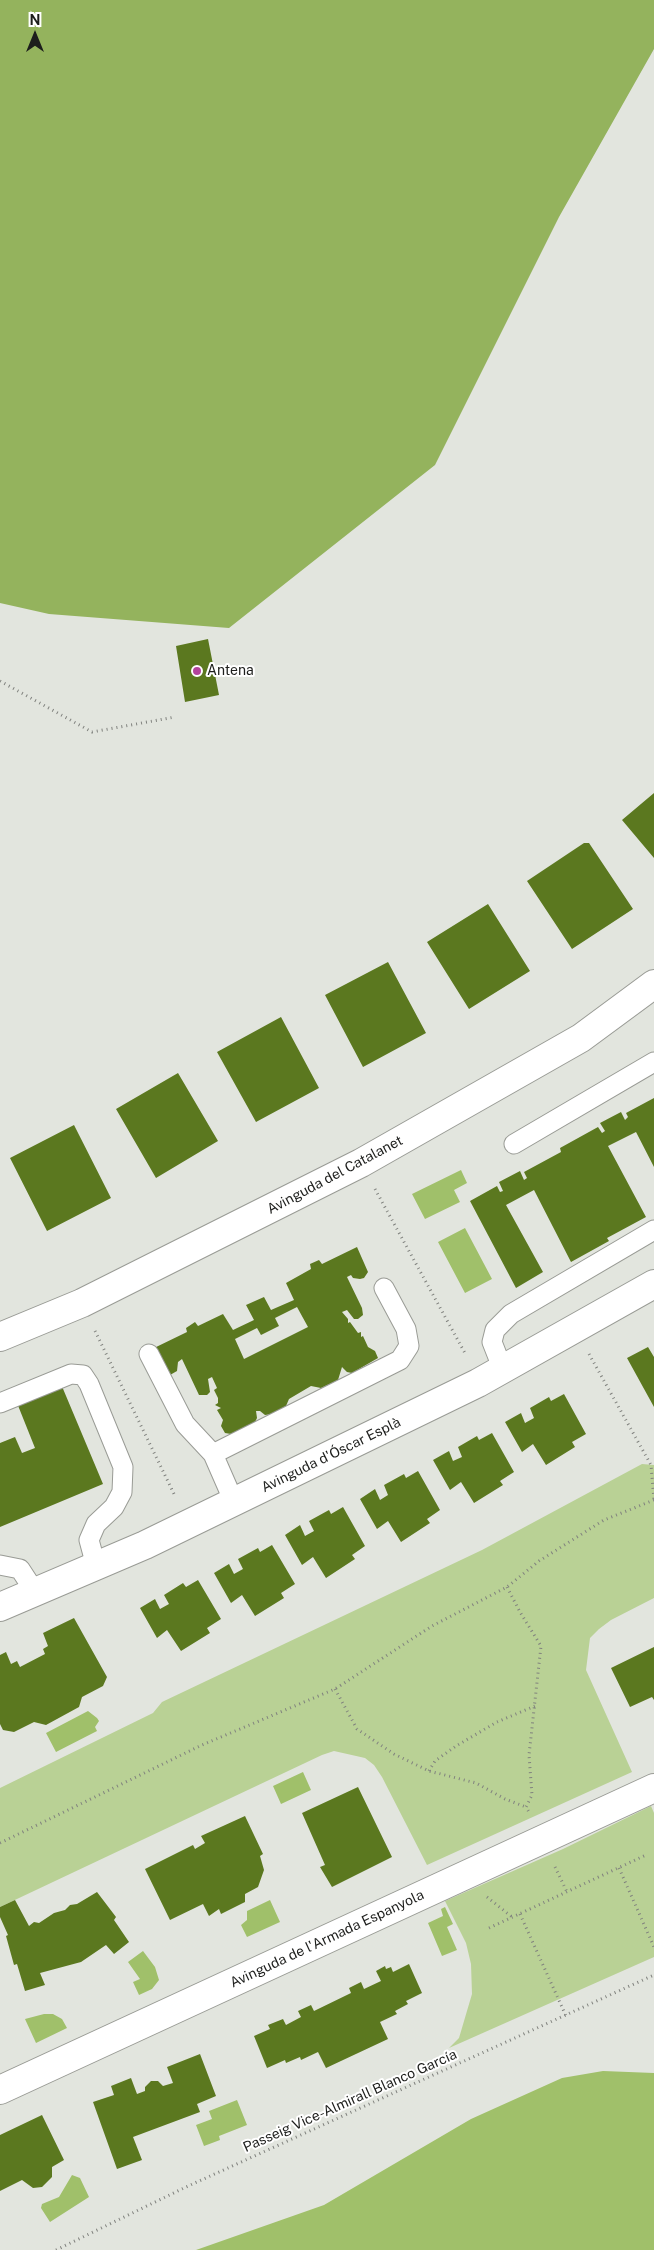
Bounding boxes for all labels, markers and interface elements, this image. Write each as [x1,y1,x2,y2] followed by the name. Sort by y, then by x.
[10,10,60,60] north arrow
[30,12,40,28] text: N
[207,663,254,679] place label: Antena
[191,665,203,677] marker: Antena
[264,1132,406,1218] street label: Avinguda del Catalanet
[259,1414,403,1496] street label: Avinguda d'Óscar Esplà
[227,1887,427,1991] street label: Avinguda de l'Armada Espanyola
[241,2046,459,2156] street label: Passeig Vice-Almirall Blanco García

